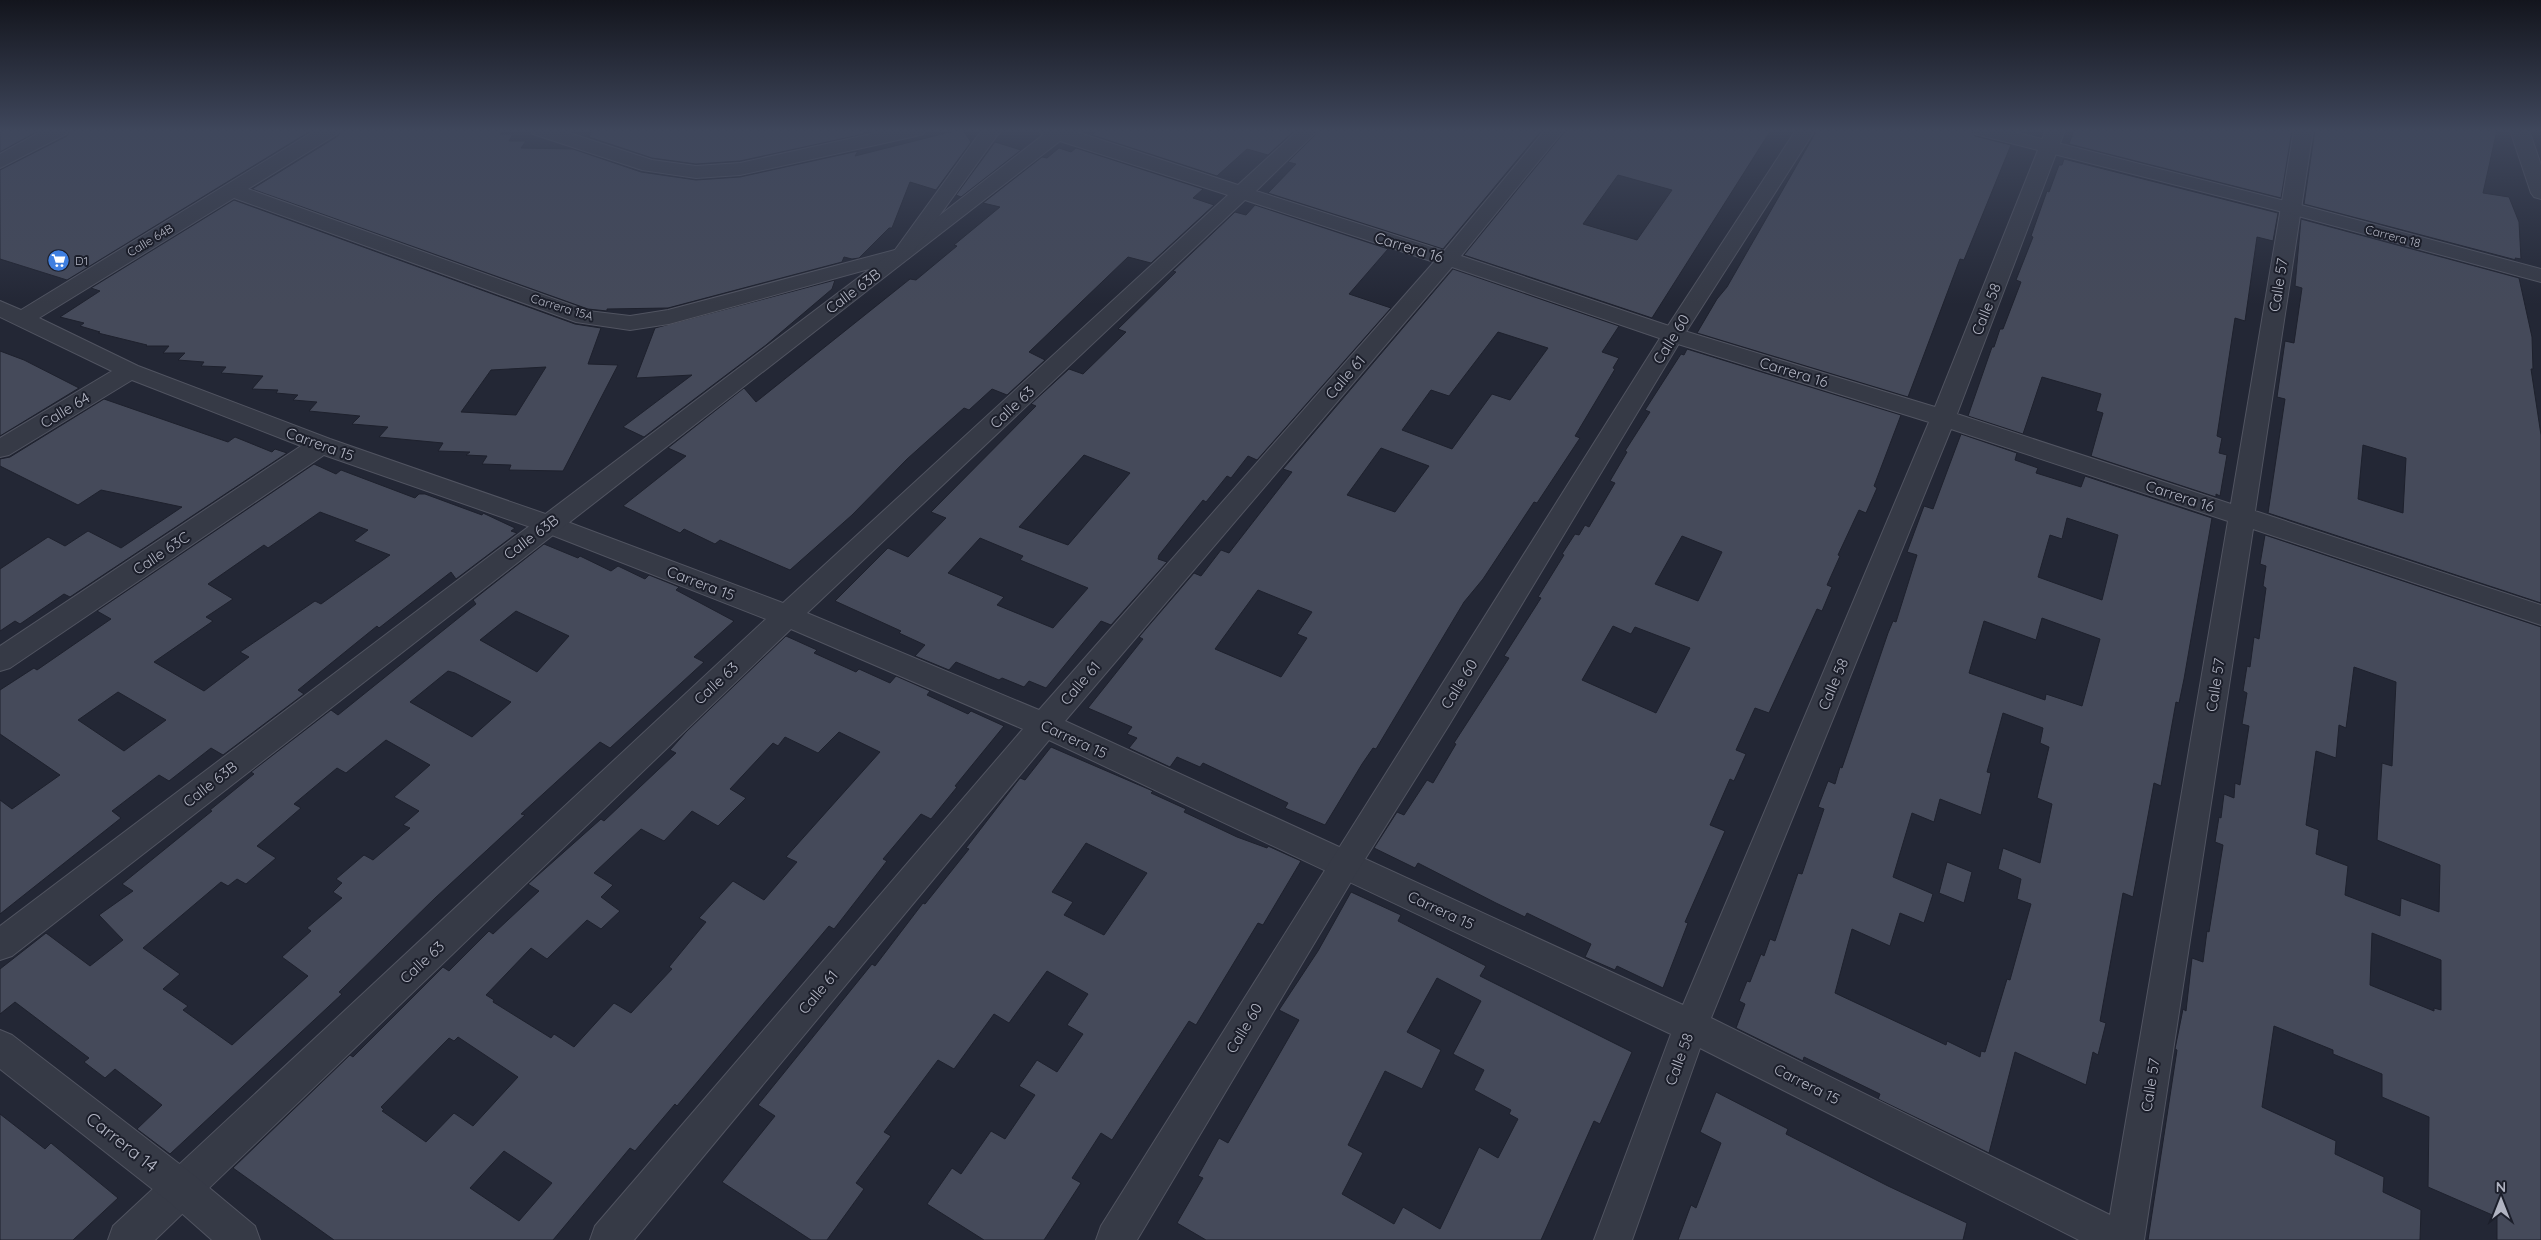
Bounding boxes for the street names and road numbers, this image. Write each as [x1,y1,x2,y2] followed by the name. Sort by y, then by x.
[124,220,176,260] street label: Calle 64B
[2364,221,2422,251] street label: Carrera 18
[1372,228,1446,266] street label: Carrera 16
[2264,257,2292,313] street label: Calle 57
[822,264,884,318] street label: Calle 63B
[1967,280,2005,338] street label: Calle 58
[529,290,595,324] street label: Carrera 15A
[1648,310,1694,367] street label: Calle 60
[1321,351,1369,403] street label: Calle 61
[1757,353,1831,391] street label: Carrera 16
[986,381,1038,432] street label: Calle 63
[37,388,93,432] street label: Calle 64
[283,423,357,465] street label: Carrera 15
[2143,476,2217,516] street label: Carrera 16
[500,510,562,564] street label: Calle 63B
[129,527,193,579] street label: Calle 63C
[664,561,738,605] street label: Carrera 15
[1436,655,1482,712] street label: Calle 60
[1814,655,1852,713] street label: Calle 58
[690,657,742,708] street label: Calle 63
[1056,657,1104,709] street label: Calle 61
[2201,657,2229,713] street label: Calle 57
[1038,715,1110,763] street label: Carrera 15
[179,757,241,811] street label: Calle 63B
[1405,886,1477,934] street label: Carrera 15
[396,936,448,987] street label: Calle 63
[794,966,842,1018] street label: Calle 61
[1222,999,1266,1057] street label: Calle 60
[1661,1030,1697,1088] street label: Calle 58
[2136,1057,2164,1113] street label: Calle 57
[1771,1059,1843,1109] street label: Carrera 15
[82,1107,162,1177] street label: Carrera 14

